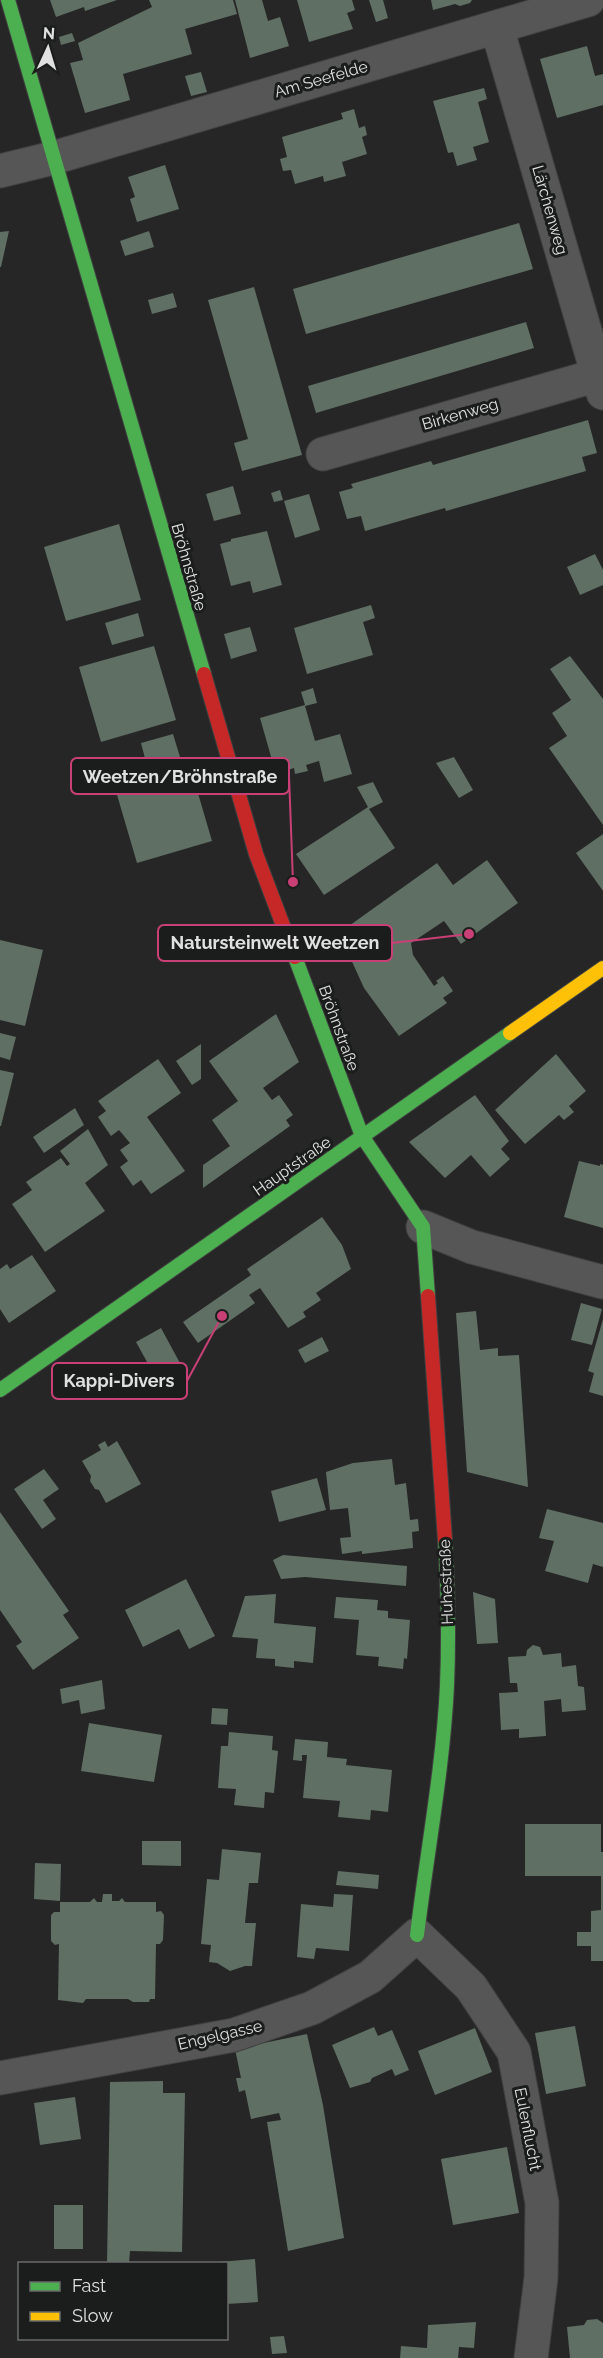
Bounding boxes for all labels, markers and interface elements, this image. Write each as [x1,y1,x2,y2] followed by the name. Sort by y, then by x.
[18,18,78,78] north arrow
[42,24,56,43] text: N
[272,57,370,101] street label: Am Seefelde
[528,163,572,257] street label: Lärchenweg
[420,394,500,434] street label: Birkenweg
[167,521,211,613] street label: Bröhnstraße
[71,758,289,794] callout: Weetzen/Bröhnstraße
[83,766,278,787] text: Weetzen/Bröhnstraße
[158,925,392,961] callout: Natursteinwelt Weetzen
[171,932,379,953] text: Natursteinwelt Weetzen
[315,983,363,1073] street label: Bröhnstraße
[249,1132,335,1200] street label: Hauptstraße
[52,1363,187,1399] callout: Kappi-Divers
[64,1370,175,1391] text: Kappi-Divers
[435,1539,457,1625] street label: Huhestraße
[176,2016,264,2054] street label: Engelgasse
[511,2086,545,2173] street label: Eulenflucht
[18,2262,228,2340] legend
[72,2275,106,2296] text: Fast
[72,2305,113,2326] text: Slow

